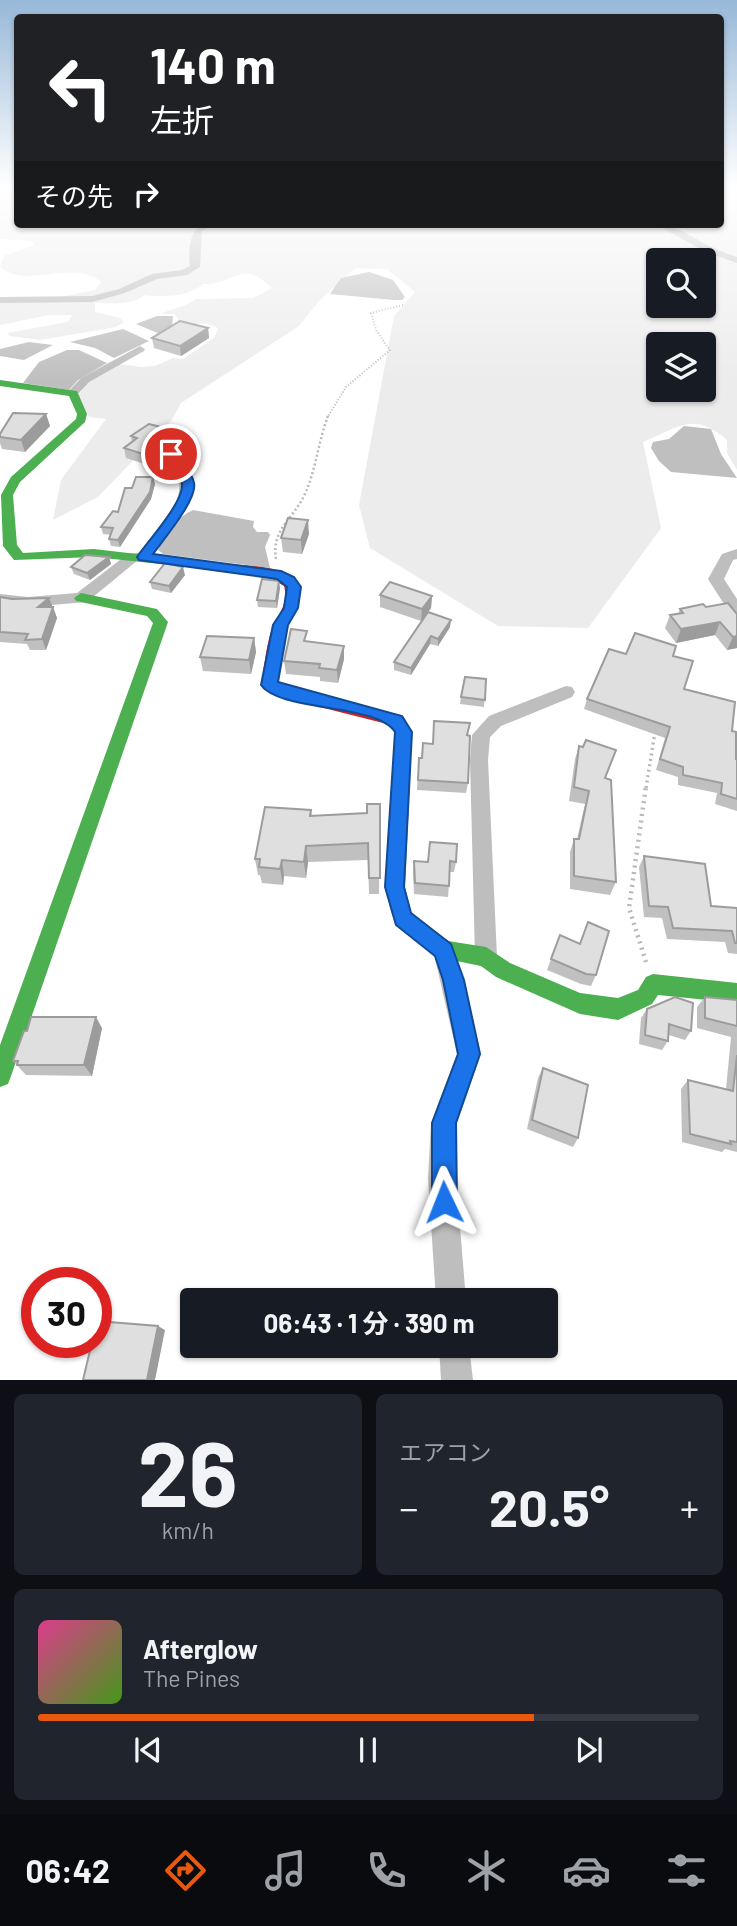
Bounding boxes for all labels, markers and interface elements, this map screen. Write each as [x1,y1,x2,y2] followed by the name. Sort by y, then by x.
[150,35,276,94] text: 140 m
[35,42,126,133] icon: left
[150,100,214,138] text: 左折
[127,175,165,213] icon: right
[35,180,113,211] text: その先
[646,248,716,402] map controls
[646,248,716,318] button: search
[646,332,716,402] button: layers
[141,424,201,484] pin
[152,435,190,473] icon: arrive
[407,1165,481,1239] position arrow
[21,1267,112,1358] speed limit sign: 30
[263,1307,475,1338] text: 06:43 · 1 分 · 390 m
[138,1416,238,1525] text: 26
[400,1438,492,1466] text: エアコン
[489,1475,609,1537] text: 20.5°
[400,1484,419,1530] text: −
[680,1484,699,1530] text: +
[162,1516,214,1544] text: km/h
[143,1633,258,1664] text: Afterglow
[143,1664,240,1692] text: The Pines
[129,1731,167,1769] icon: previous
[349,1731,387,1769] icon: pause
[570,1731,608,1769] icon: next
[161,1846,210,1895] icon: directions
[261,1846,310,1895] icon: music
[362,1846,411,1895] icon: phone
[462,1846,511,1895] icon: climate
[562,1846,611,1895] icon: car
[662,1846,711,1895] icon: filters
[26,1851,110,1889] text: 06:42

